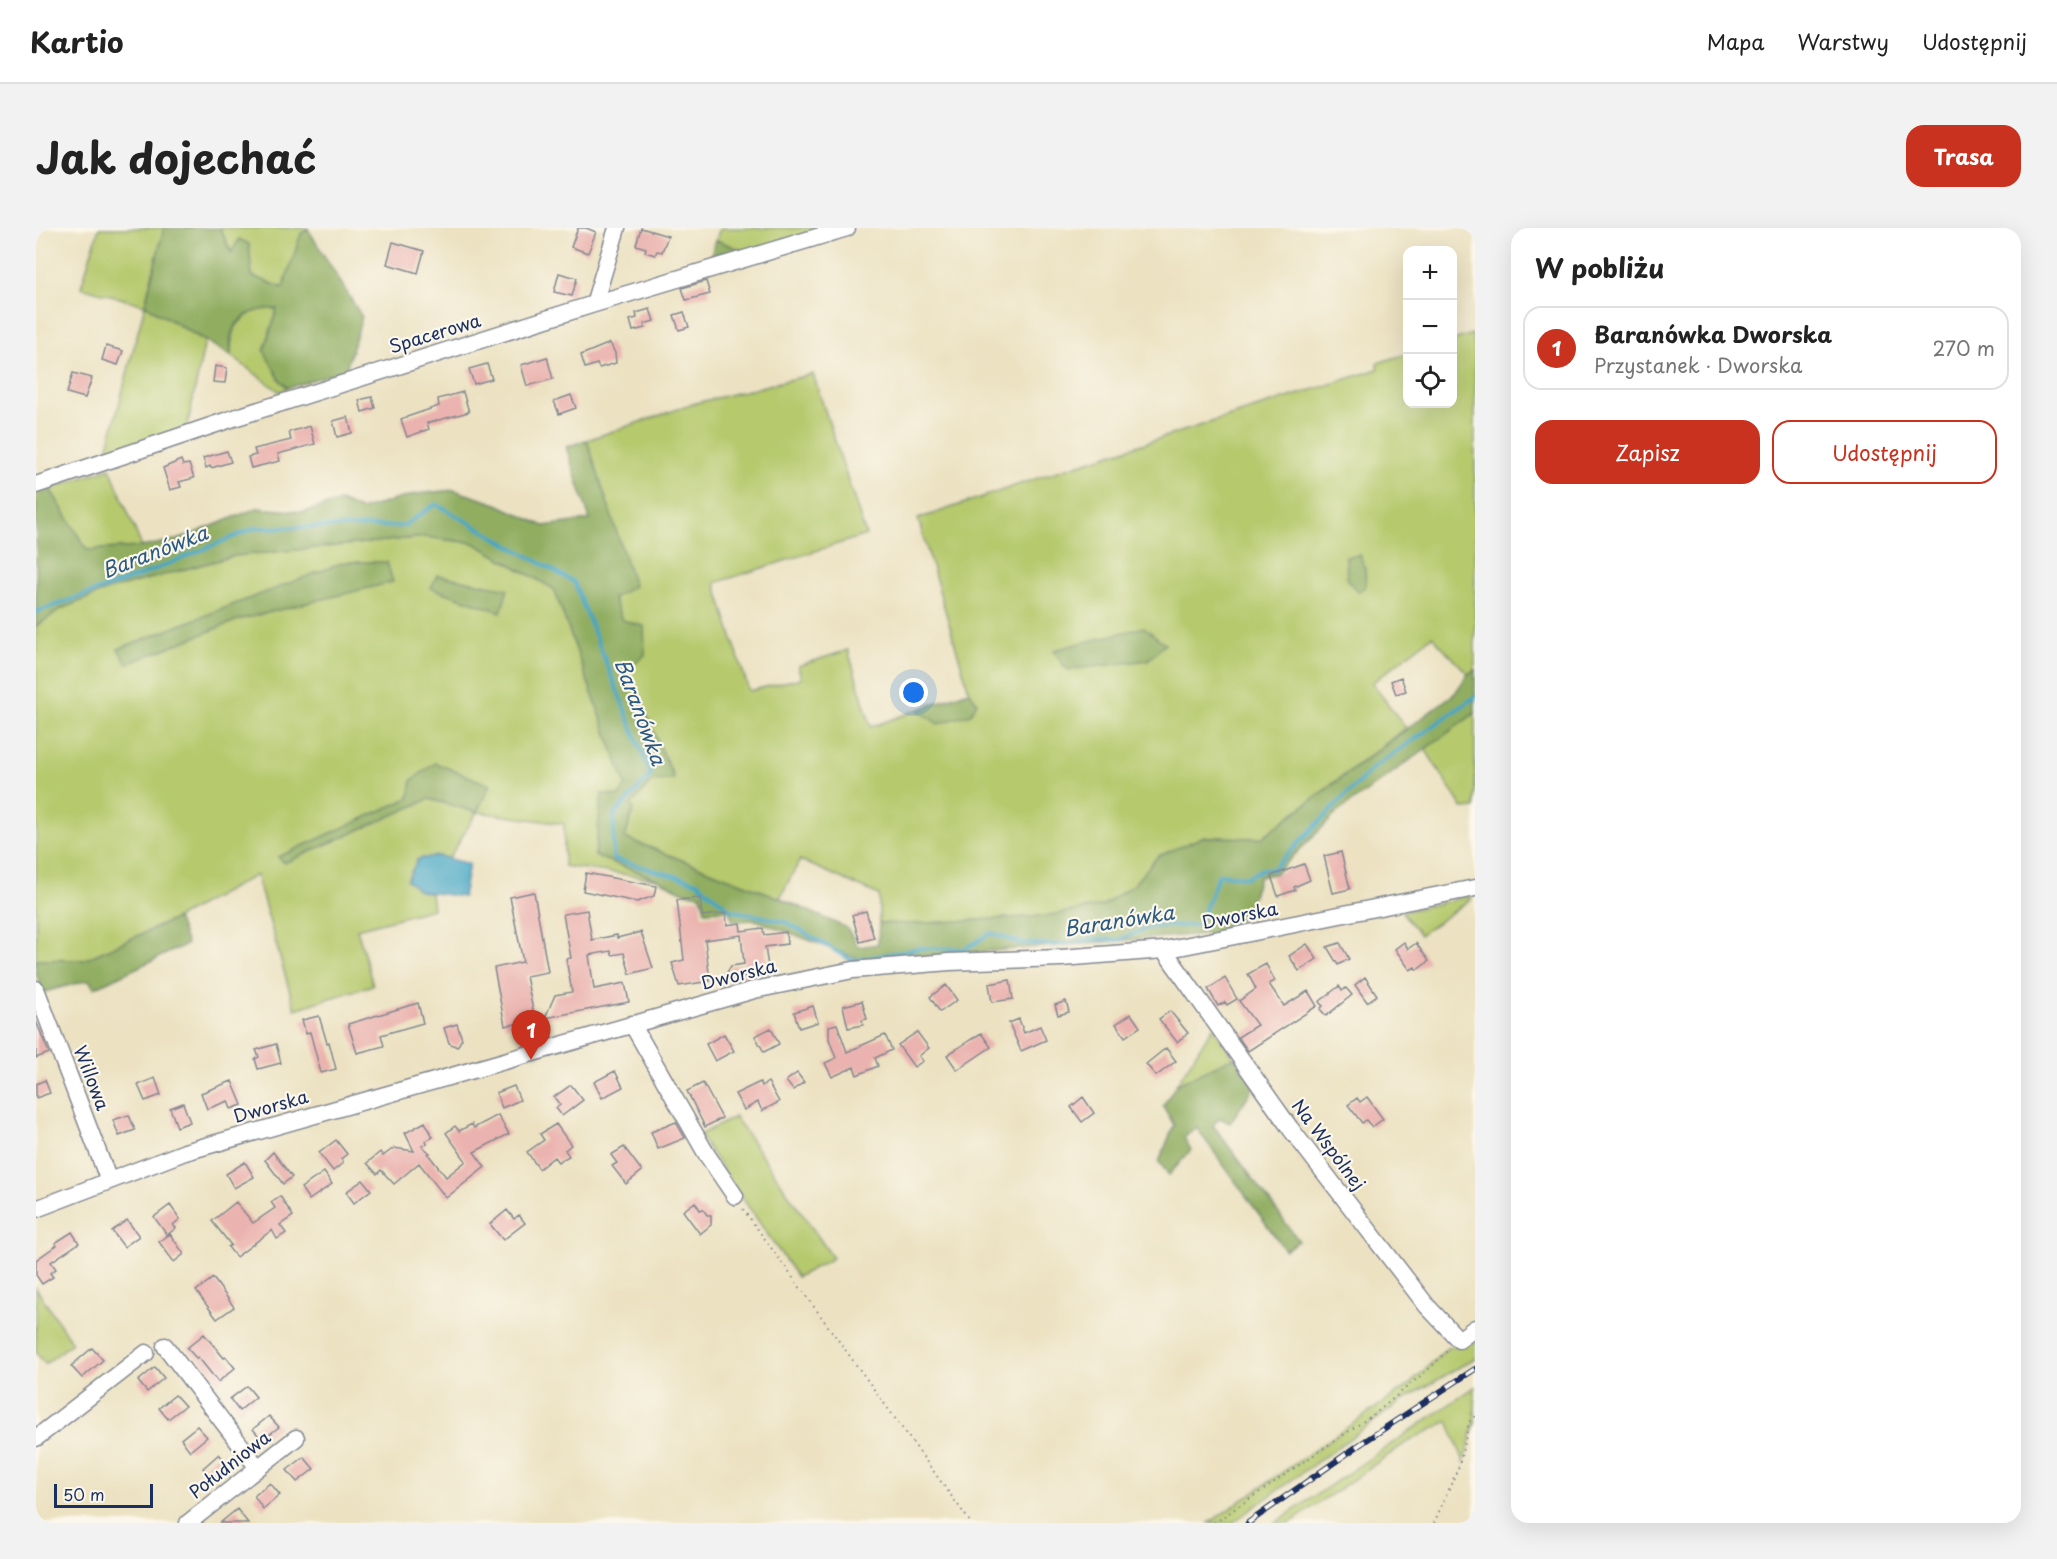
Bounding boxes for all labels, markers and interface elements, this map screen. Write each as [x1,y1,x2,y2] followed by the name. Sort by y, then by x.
[30,20,124,63] text: Kartio
[1707,25,1765,57] text: Mapa
[1798,25,1889,57] text: Warstwy
[1922,25,2027,57] text: Udostępnij
[36,125,317,188] text: Jak dojechać
[1906,125,2021,187] button: Trasa
[1403,246,1457,408] map controls
[1403,246,1457,300] button: +
[1535,248,1664,287] text: W pobliżu
[1403,300,1457,354] button: −
[385,306,485,359] street label: Spacerowa
[1594,317,1832,350] text: Baranówka Dworska
[1552,333,1561,363] text: 1
[1932,333,1995,363] text: 270 m
[1594,350,1802,380] text: Przystanek · Dworska
[1403,354,1457,408] button: locate
[1535,420,1760,484] button: Zapisz
[1772,420,1997,484] button: Udostępnij
[97,517,212,585] water label: Baranówka
[608,654,674,770] water label: Baranówka
[899,678,928,707] your location
[1199,894,1281,935] street label: Dworska
[1062,896,1177,944] water label: Baranówka
[698,951,780,996] street label: Dworska
[512,1010,550,1060] pin: 1
[68,1041,117,1115] street label: Willowa
[230,1082,312,1129] street label: Dworska
[1286,1093,1373,1195] street label: Na Wspólnej
[182,1423,276,1504] street label: Południowa
[54,1481,153,1508] scale bar
[63,1482,104,1506] text: 50 m

